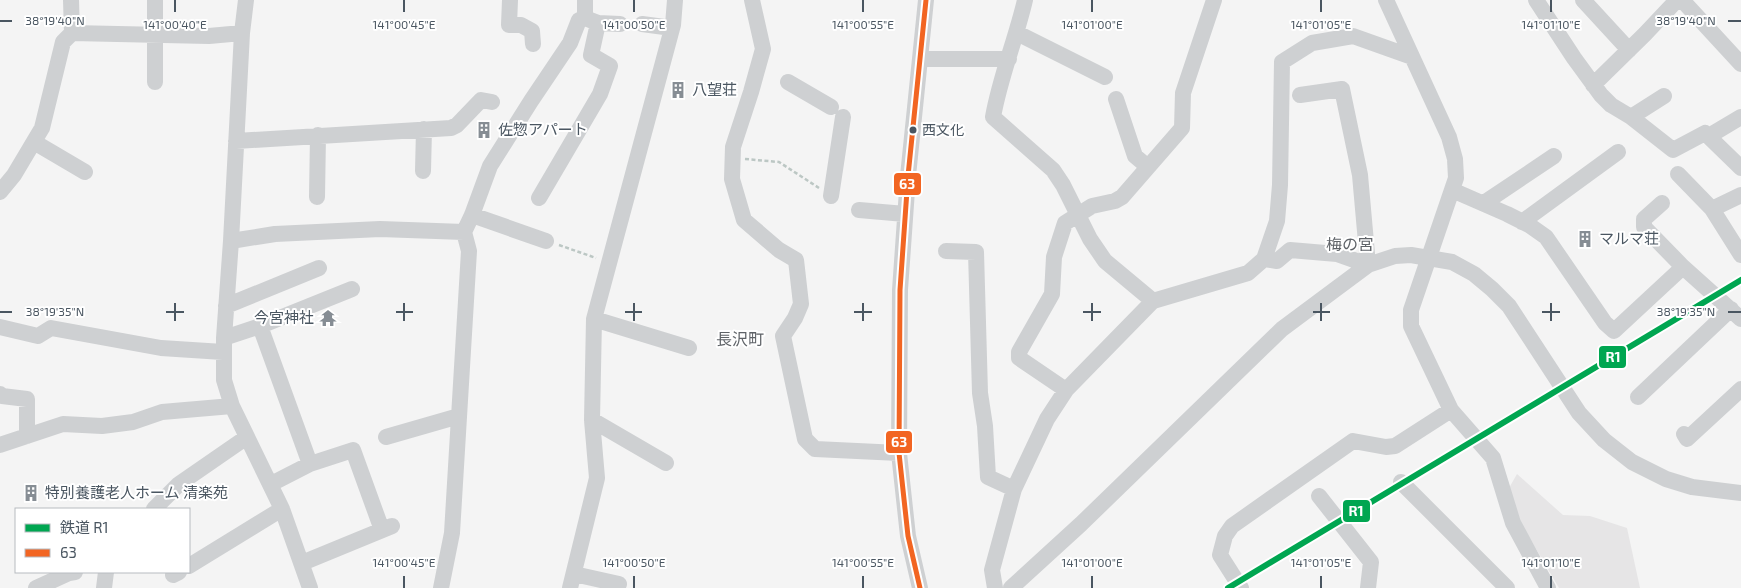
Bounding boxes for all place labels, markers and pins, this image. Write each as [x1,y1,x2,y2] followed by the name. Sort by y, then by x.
[668,80,688,100] building icon: 八望荘
[692,80,737,98] place label: 八望荘
[474,120,494,140] building icon: 佐惣アパート
[498,120,588,138] place label: 佐惣アパート
[922,121,964,138] place label: 西文化
[908,125,918,135] marker: 西文化
[1575,229,1595,249] building icon: マルマ荘
[1599,229,1659,247] place label: マルマ荘
[254,308,314,326] place label: 今宮神社
[318,308,338,328] temple icon: 今宮神社
[21,483,41,503] building icon: 特別養護老人ホーム 清楽苑
[45,483,228,501] place label: 特別養護老人ホーム 清楽苑

